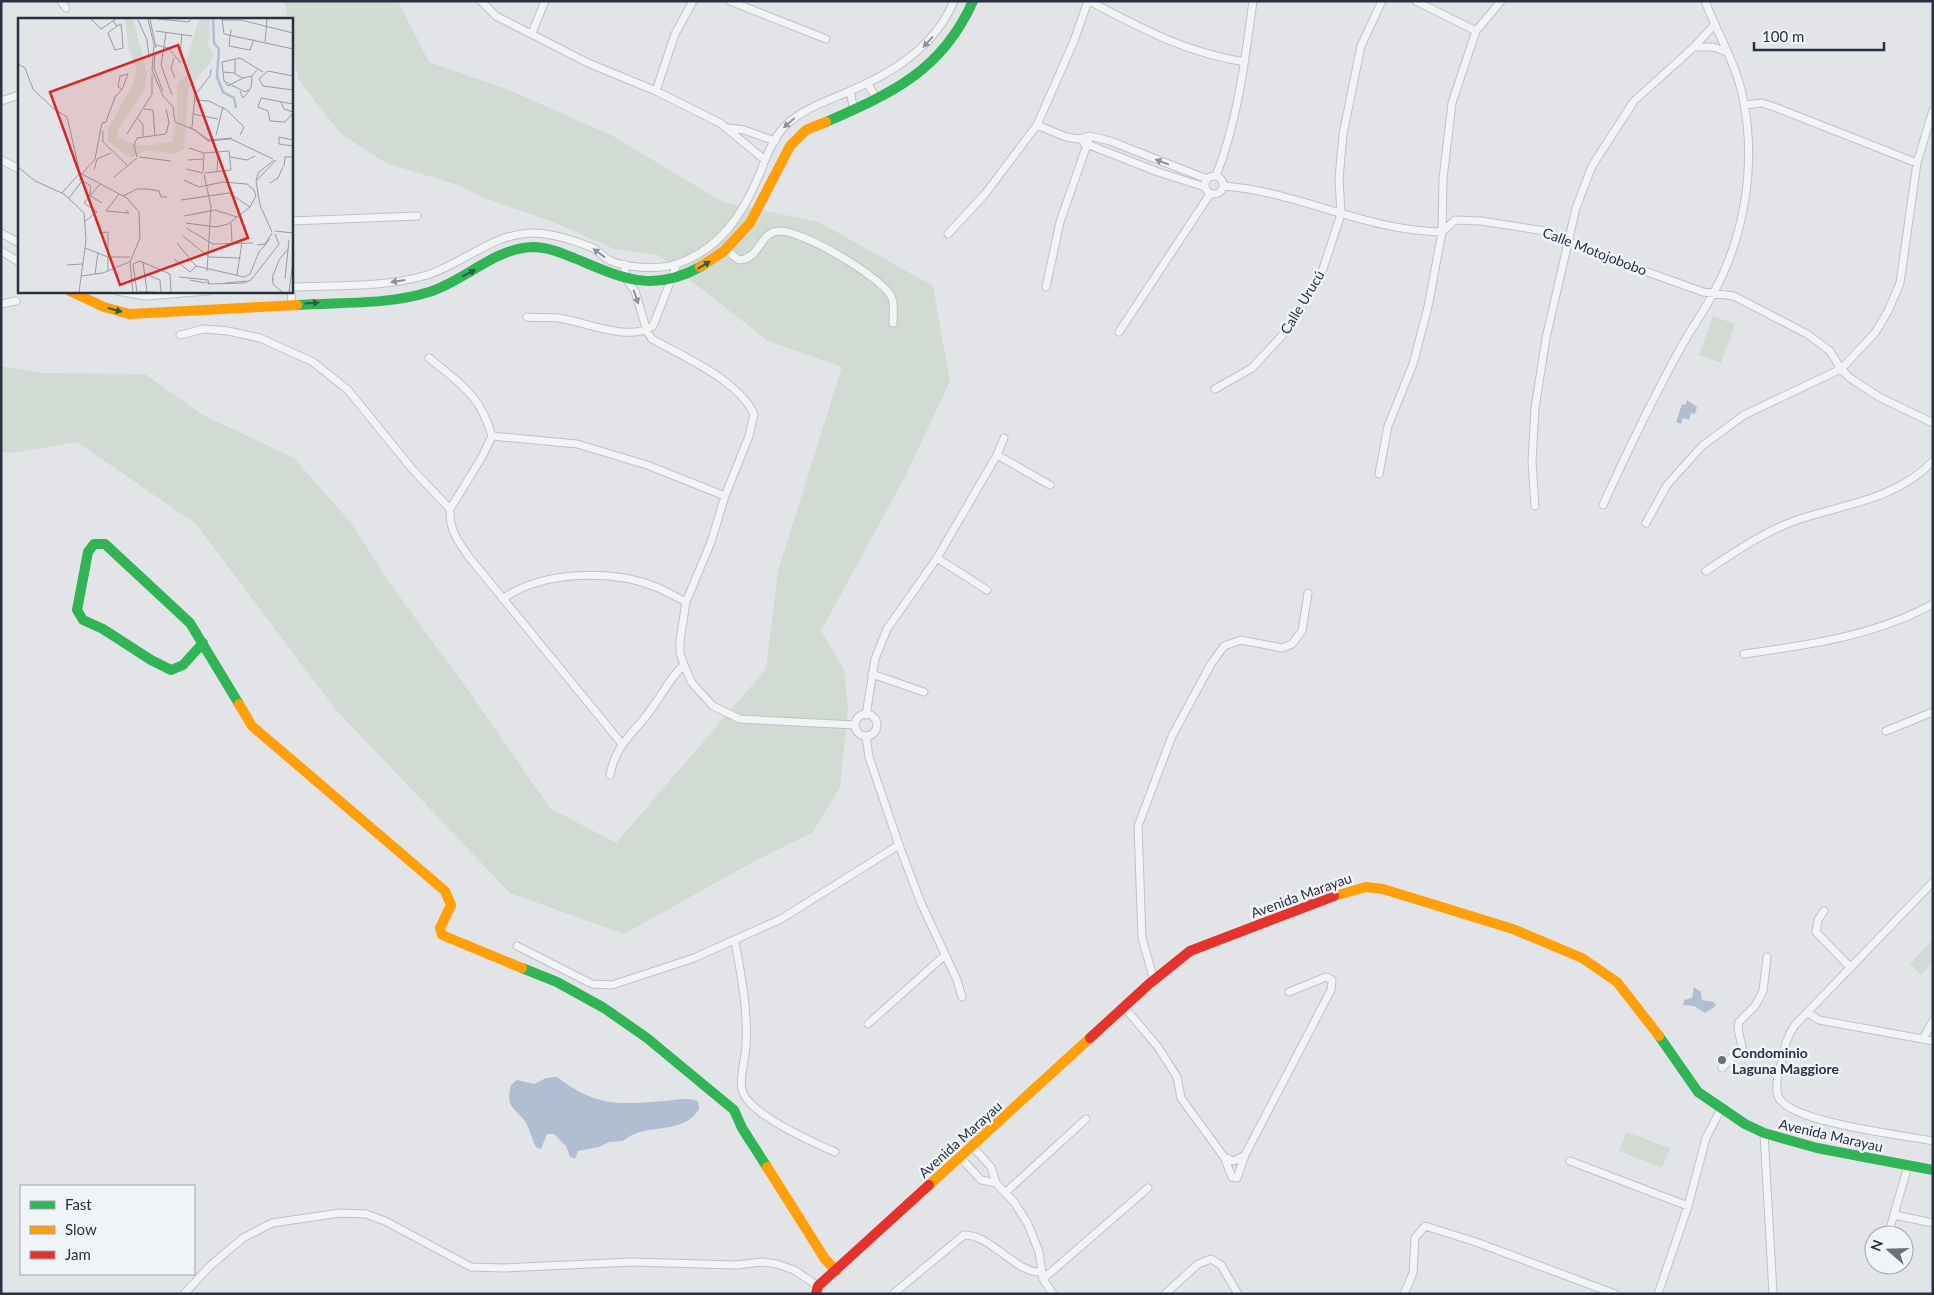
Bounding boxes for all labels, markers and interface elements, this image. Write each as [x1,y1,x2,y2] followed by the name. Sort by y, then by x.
[18,18,292,292] inset map
[1754,20,1884,52] scale bar
[1762,27,1804,45] text: 100 m
[922,35,934,47] one-way arrow
[782,118,795,129] one-way arrow
[1155,157,1169,165] one-way arrow
[1540,223,1650,279] street label: Calle Motojobobo
[592,248,606,258] one-way arrow
[697,261,710,270] one-way arrow
[1276,267,1328,337] street label: Calle Urucú
[462,269,476,277] one-way arrow
[390,277,406,285] one-way arrow
[633,289,640,304] one-way arrow
[304,299,320,307] one-way arrow
[107,306,123,314] one-way arrow
[1248,869,1354,921] street label: Avenida Marayau
[1732,1044,1840,1077] place label: Condominio Laguna Maggiore
[1716,1054,1728,1066] marker: Condominio Laguna Maggiore
[915,1097,1005,1181] street label: Avenida Marayau
[1777,1115,1885,1155] street label: Avenida Marayau
[20,1185,195,1275] legend
[65,1195,92,1213] text: Fast
[65,1220,97,1238] text: Slow
[1864,1225,1914,1275] north arrow
[1866,1237,1886,1253] text: N
[65,1245,91,1263] text: Jam

